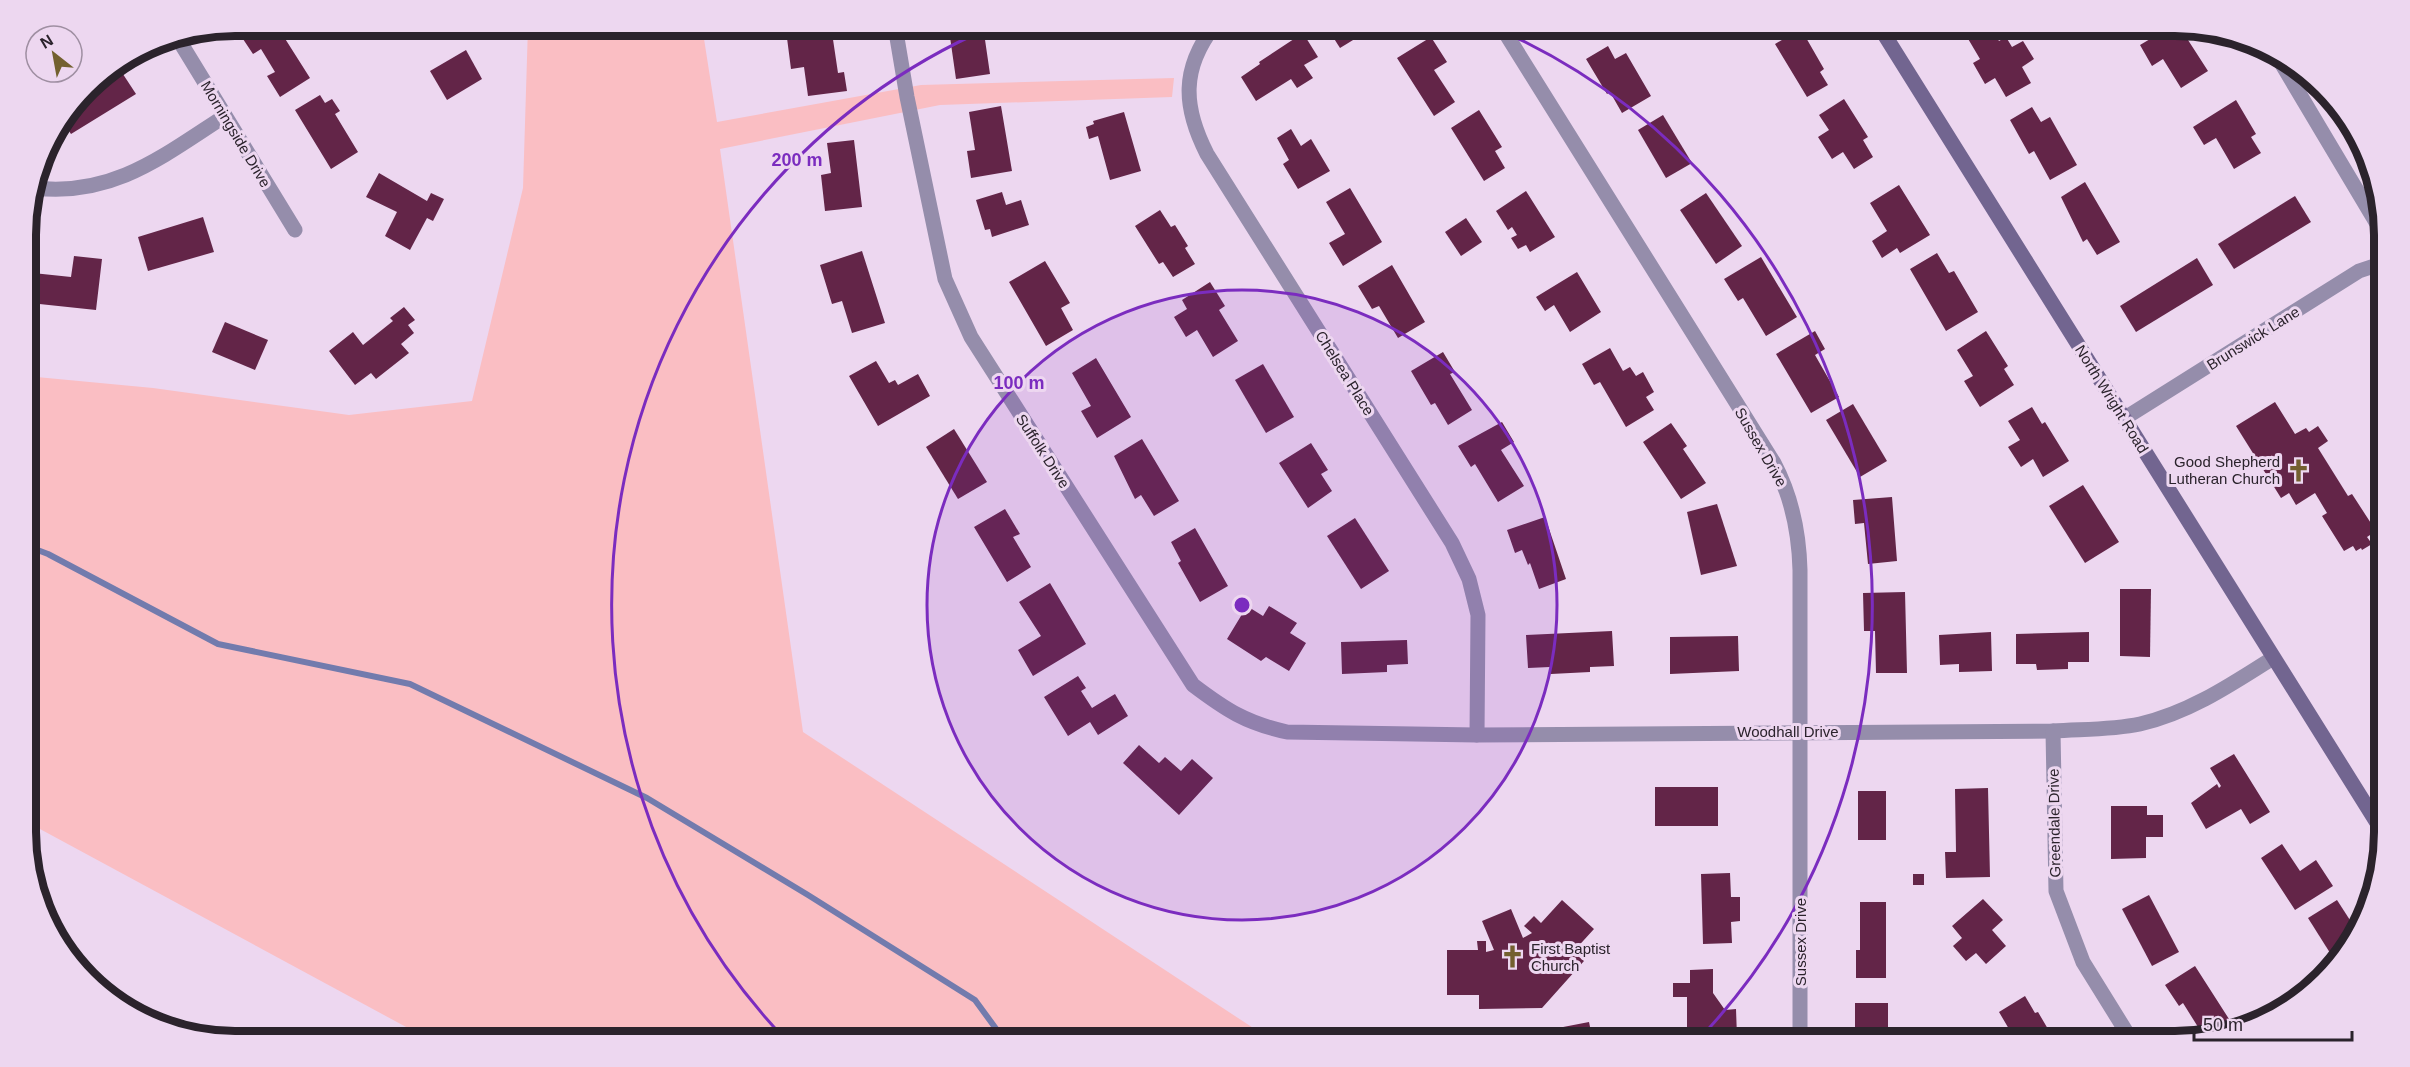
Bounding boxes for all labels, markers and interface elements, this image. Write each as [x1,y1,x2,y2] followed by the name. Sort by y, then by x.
[24,24,84,84] north arrow
[37,31,56,52] text: N
[198,78,274,190] street label: Morningside Drive
[771,150,823,170] text: 200 m
[2204,303,2302,373] street label: Brunswick Lane
[1312,327,1378,419] street label: Chelsea Place
[2072,342,2152,456] street label: North Wright Road
[993,373,1045,393] text: 100 m
[1732,404,1790,490] street label: Sussex Drive
[1013,411,1073,491] street label: Suffolk Drive
[2168,453,2280,487] place label: Good Shepherd Lutheran Church
[2285,457,2311,483] church icon: Good Shepherd Lutheran Church
[1232,595,1252,615] centre of rings
[1737,723,1839,740] street label: Woodhall Drive
[2045,768,2063,878] street label: Greendale Drive
[1792,898,1809,986] street label: Sussex Drive
[1531,940,1611,974] place label: First Baptist Church
[1500,944,1526,970] church icon: First Baptist Church
[2194,1004,2352,1042] scale bar
[2203,1015,2243,1035] text: 50 m

